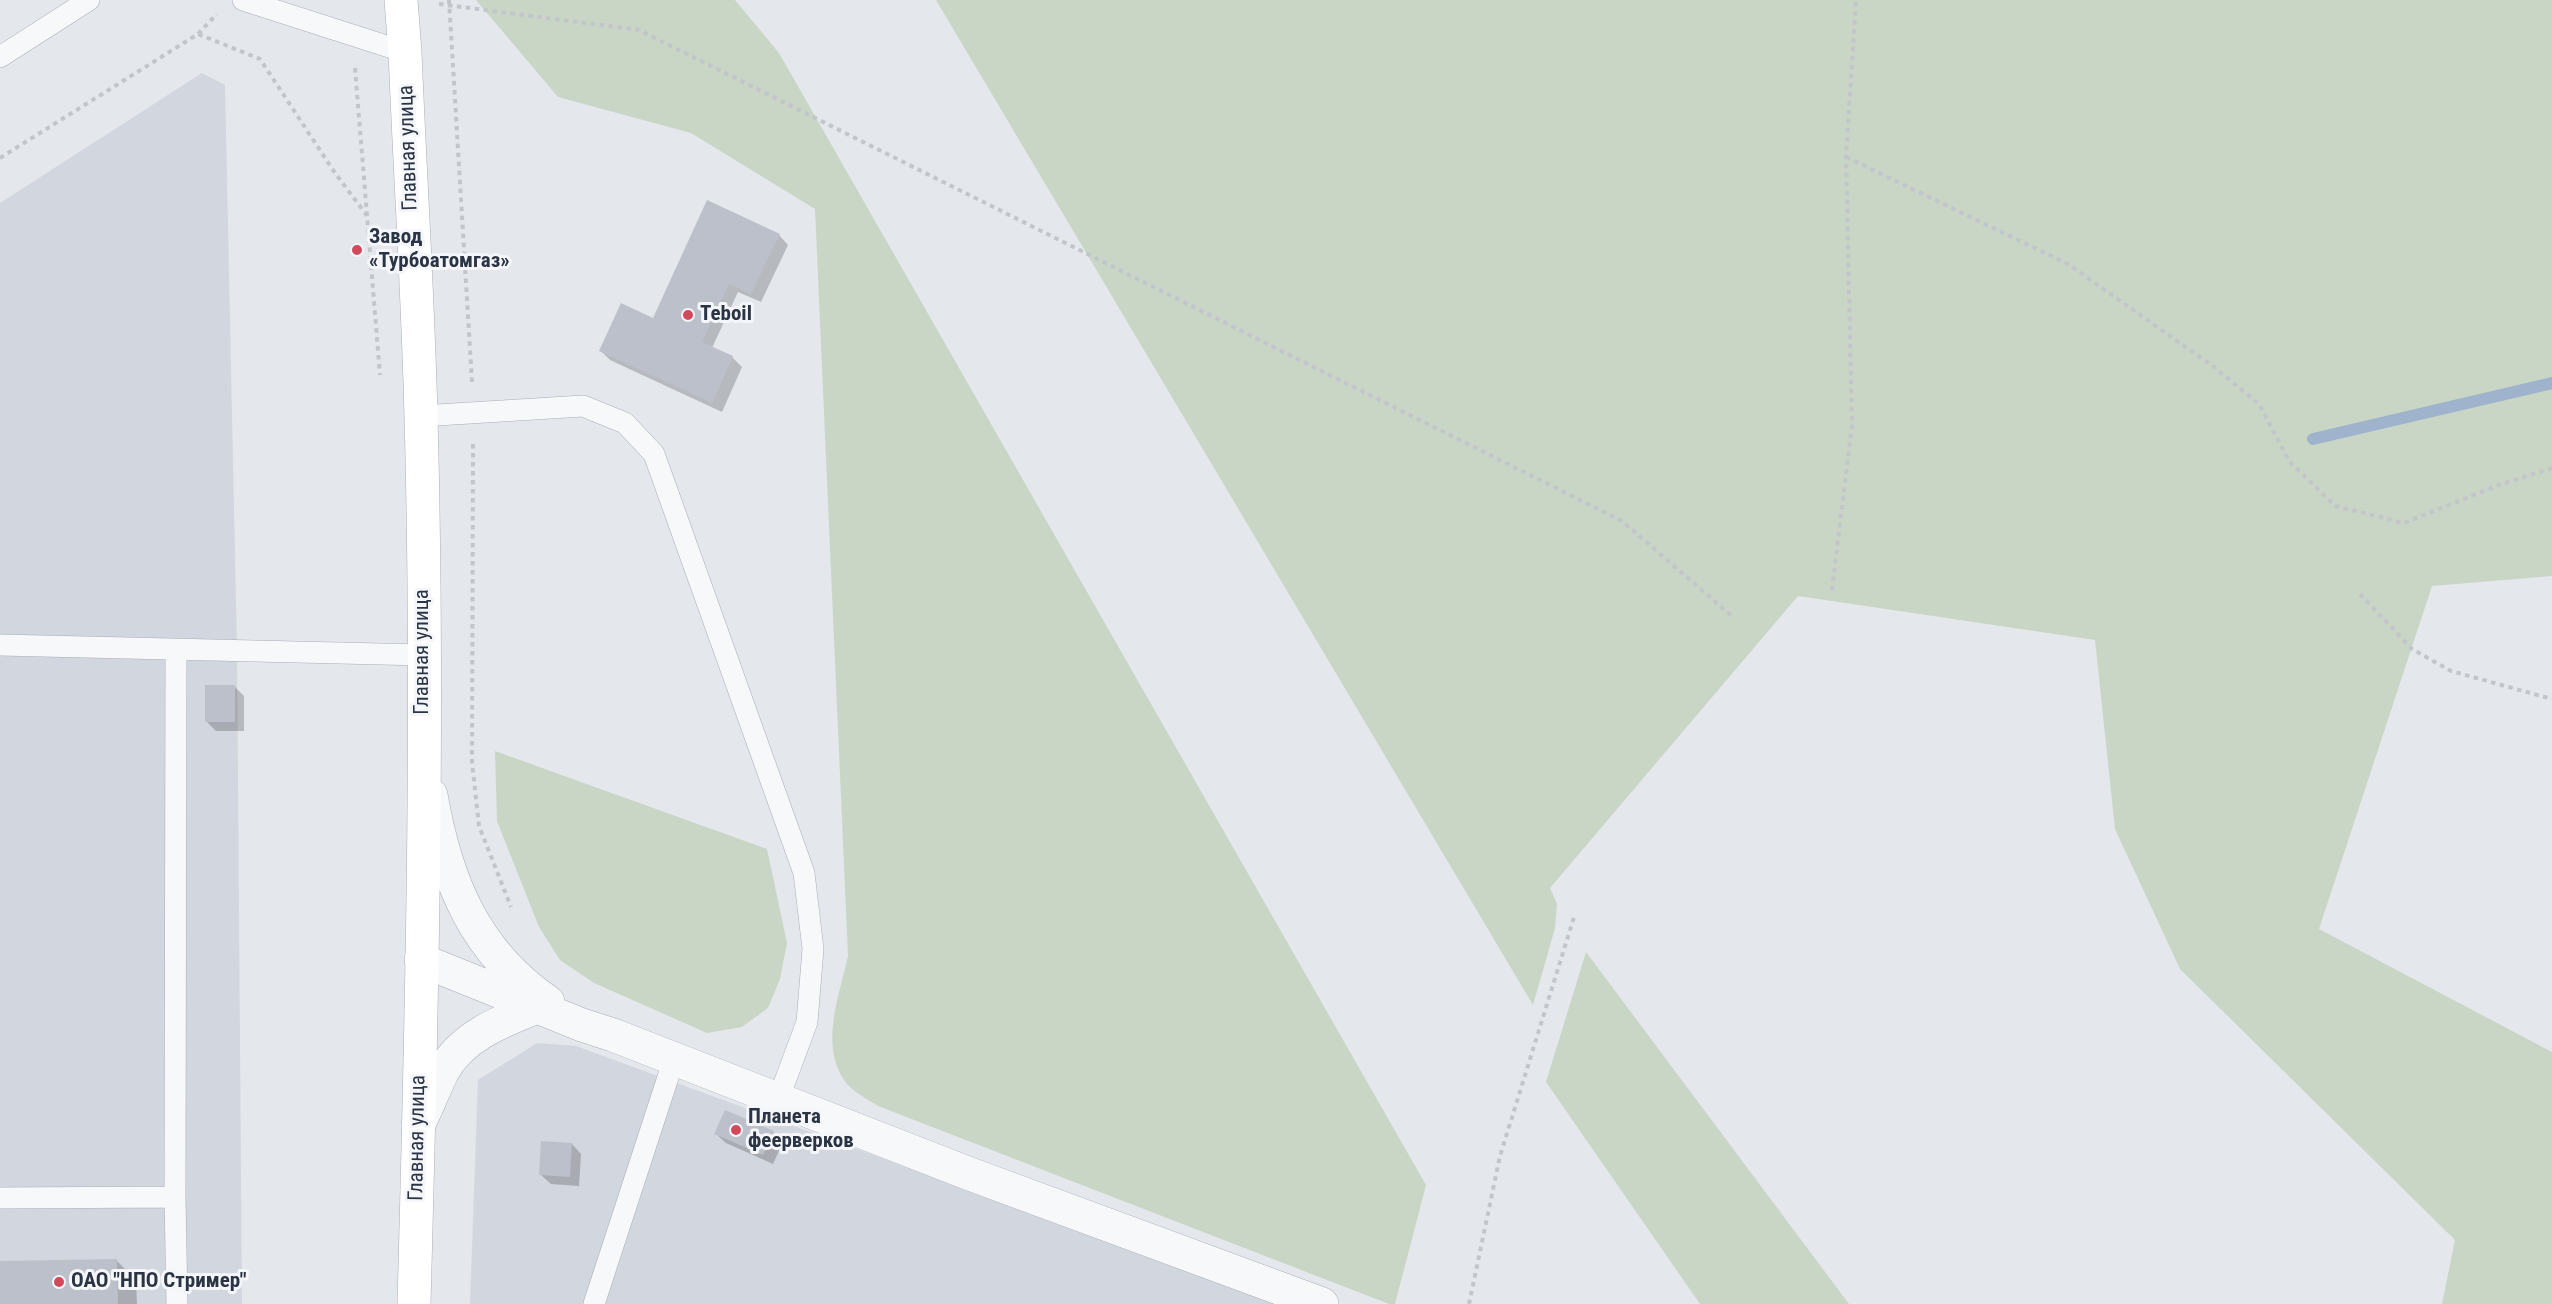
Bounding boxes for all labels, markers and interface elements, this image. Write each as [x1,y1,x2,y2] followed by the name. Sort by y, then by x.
[394,85,424,211] street label: Главная улица
[369,225,510,275] place label: Завод «Турбоатомгаз»
[350,243,364,257] marker: Завод «Турбоатомгаз»
[700,302,752,328] place label: Teboil
[681,308,695,322] marker: Teboil
[410,589,436,715] street label: Главная улица
[404,1075,432,1201] street label: Главная улица
[748,1105,854,1155] place label: Планета феерверков
[729,1123,743,1137] marker: Планета феерверков
[71,1269,247,1295] place label: ОАО "НПО Стример"
[52,1275,66,1289] marker: ОАО "НПО Стример"

